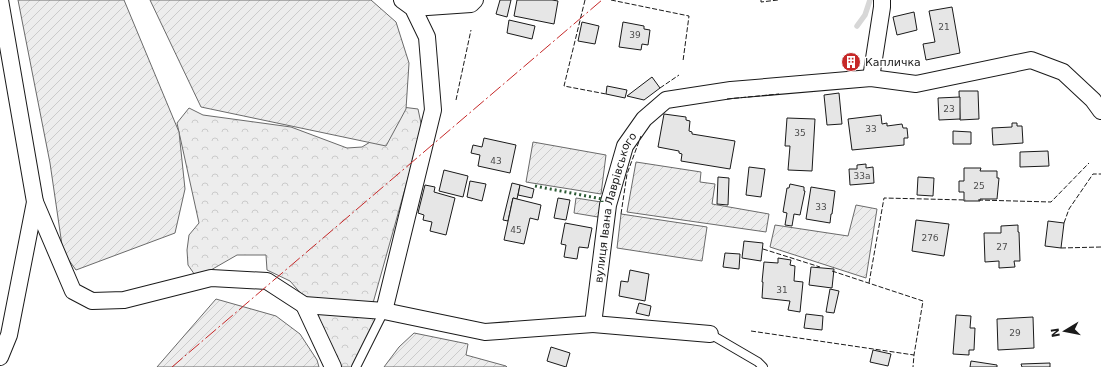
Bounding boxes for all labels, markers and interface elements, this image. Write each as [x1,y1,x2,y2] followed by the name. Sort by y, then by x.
[938,22,950,32] house number: 21
[629,30,641,40] house number: 39
[840,51,862,73] building icon: Капличка
[865,56,921,69] place label: Капличка
[943,104,955,114] house number: 23
[865,124,877,134] house number: 33
[794,128,806,138] house number: 35
[592,129,639,284] street label: вулиця Івана Лаврівського
[490,156,502,166] house number: 43
[854,171,870,181] house number: 33а
[973,181,985,191] house number: 25
[815,202,827,212] house number: 33
[510,225,522,235] house number: 45
[921,233,939,243] house number: 27б
[996,242,1008,252] house number: 27
[776,285,788,295] house number: 31
[1045,311,1085,351] north arrow
[1048,327,1063,338] text: N
[1009,328,1021,338] house number: 29

